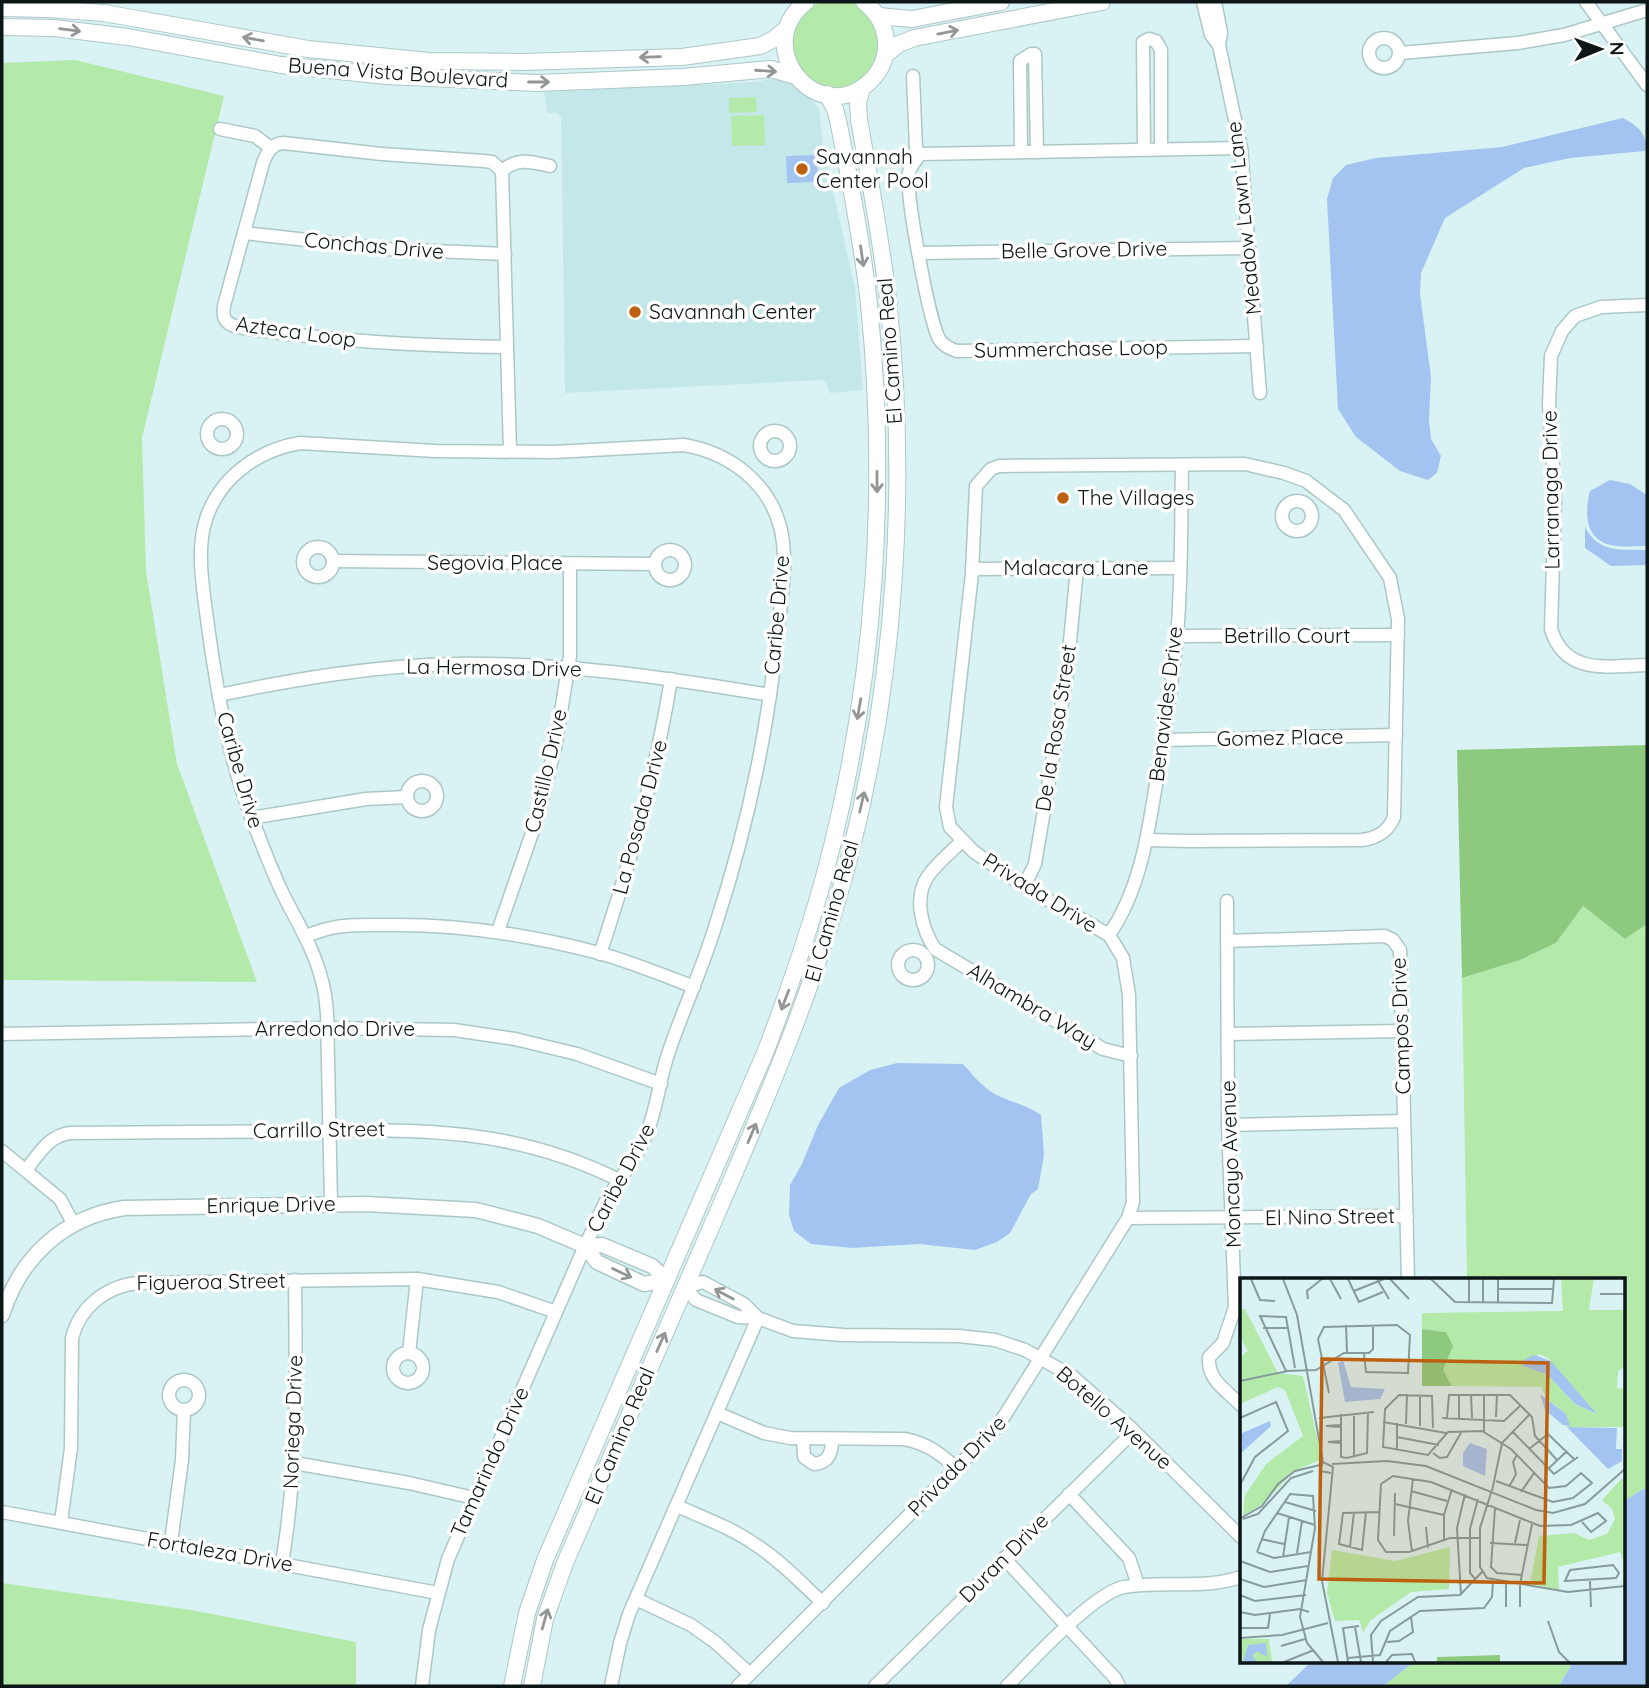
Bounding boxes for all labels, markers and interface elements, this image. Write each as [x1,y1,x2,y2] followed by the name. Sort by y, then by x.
[1565,14,1635,84] north arrow
[58,23,81,36] one-way arrow
[936,24,959,38] one-way arrow
[242,32,265,46] one-way arrow
[1605,42,1629,56] text: N
[287,51,509,93] street label: Buena Vista Boulevard
[639,51,662,64] one-way arrow
[754,64,777,77] one-way arrow
[527,75,550,89] one-way arrow
[1220,120,1266,316] street label: Meadow Lawn Lane
[816,143,929,193] place label: Savannah Center Pool
[794,161,810,177] marker: Savannah Center Pool
[303,226,445,264] street label: Conchas Drive
[1001,235,1167,263] street label: Belle Grove Drive
[856,244,869,267] one-way arrow
[871,277,907,425] street label: El Camino Real
[649,298,816,324] place label: Savannah Center
[627,304,643,320] marker: Savannah Center
[234,310,358,352] street label: Azteca Loop
[974,333,1168,363] street label: Summerchase Loop
[1536,410,1564,570] street label: Larranaga Drive
[870,471,884,494] one-way arrow
[1077,484,1194,510] place label: The Villages
[1055,490,1071,506] marker: The Villages
[427,549,563,575] street label: Segovia Place
[758,554,794,676] street label: Caribe Drive
[1003,554,1149,580] street label: Malacara Lane
[1224,622,1350,648] street label: Betrillo Court
[1143,625,1187,783] street label: Benavides Drive
[1029,643,1081,813] street label: De la Rosa Street
[406,652,582,682] street label: La Hermosa Drive
[852,697,865,720] one-way arrow
[518,706,572,835] street label: Castillo Drive
[212,709,270,831] street label: Caribe Drive
[1216,723,1344,751] street label: Gomez Place
[606,737,672,897] street label: La Posada Drive
[856,791,869,814] one-way arrow
[798,837,864,985] street label: El Camino Real
[978,847,1103,938] street label: Privada Drive
[963,956,1102,1054] street label: Alhambra Way
[1385,957,1415,1095] street label: Campos Drive
[778,989,790,1011] one-way arrow
[255,1015,415,1041] street label: Arredondo Drive
[1214,1080,1246,1248] street label: Moncayo Avenue
[253,1115,385,1143] street label: Carrillo Street
[580,1118,660,1237] street label: Caribe Drive
[746,1123,759,1144] one-way arrow
[206,1190,336,1218] street label: Enrique Drive
[1265,1202,1395,1230] street label: El Nino Street
[136,1267,286,1295] street label: Figueroa Street
[611,1267,632,1281] one-way arrow
[1240,1278,1624,1664] inset map
[714,1286,735,1300] one-way arrow
[655,1332,668,1353] one-way arrow
[277,1354,307,1490] street label: Noriega Drive
[1051,1360,1178,1475] street label: Botello Avenue
[578,1363,660,1508] street label: El Camino Real
[444,1382,534,1541] street label: Tamarindo Drive
[902,1409,1011,1521] street label: Privada Drive
[953,1507,1054,1608] street label: Duran Drive
[145,1525,295,1577] street label: Fortaleza Drive
[540,1609,553,1631] one-way arrow

